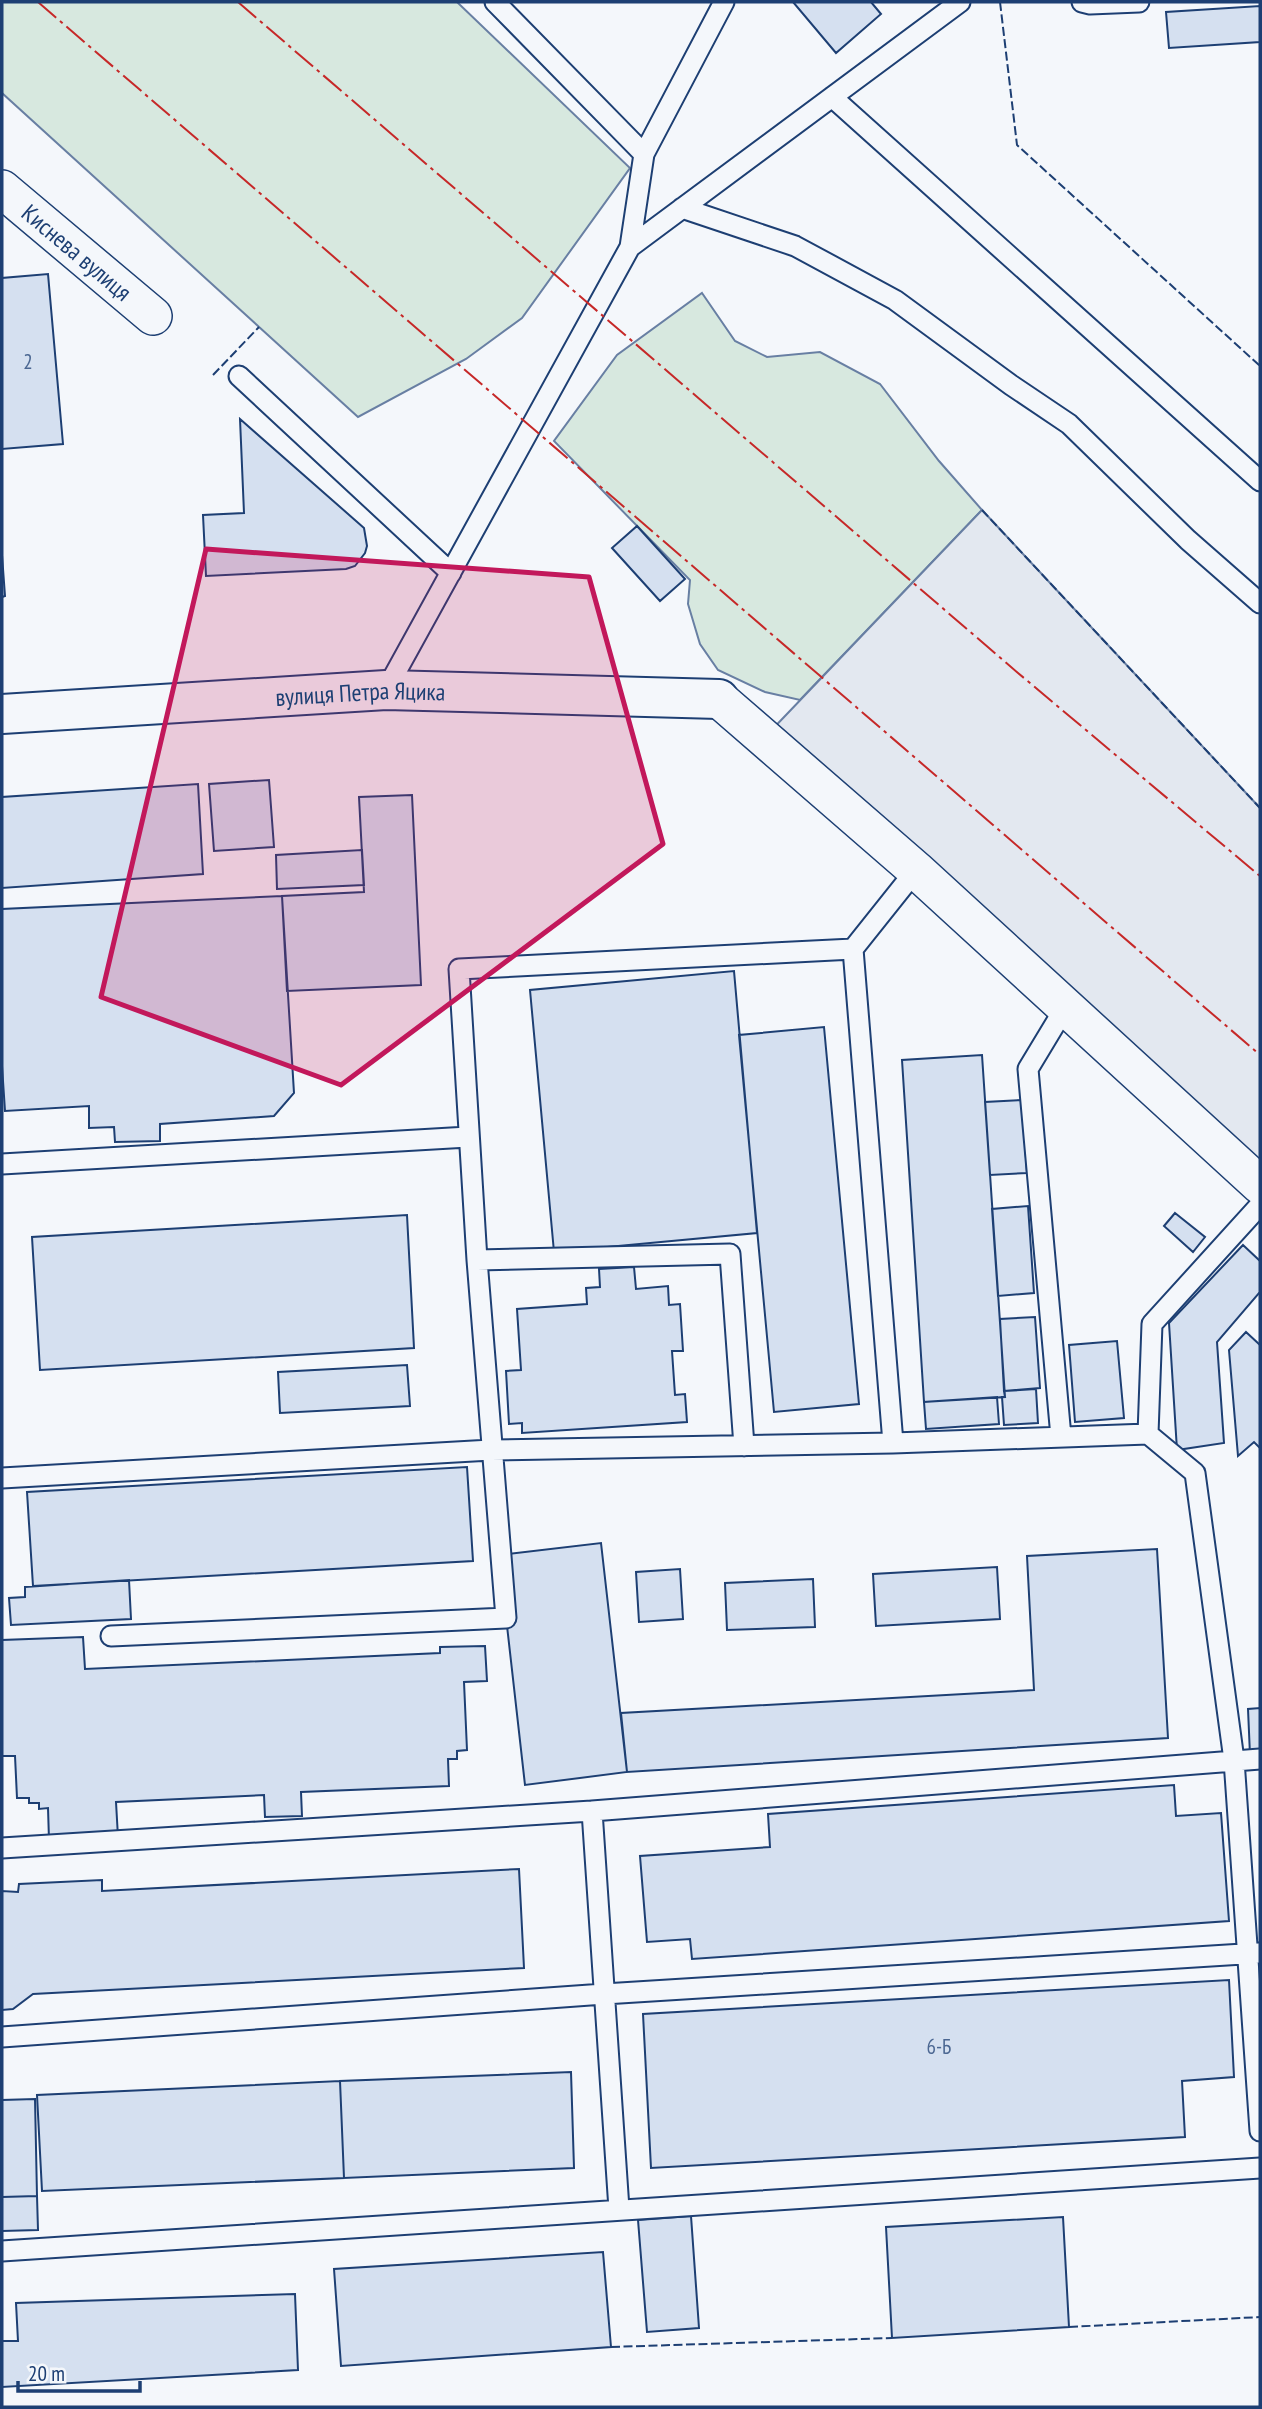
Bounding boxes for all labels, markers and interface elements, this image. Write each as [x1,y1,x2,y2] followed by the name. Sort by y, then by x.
[16,197,138,307] street label: Киснева вулиця
[23,348,33,375] house number: 2
[274,674,446,712] street label: вулиця Петра Яцика
[927,2033,951,2060] house number: 6-Б
[18,2350,140,2394] scale bar
[28,2360,65,2387] text: 20 m

